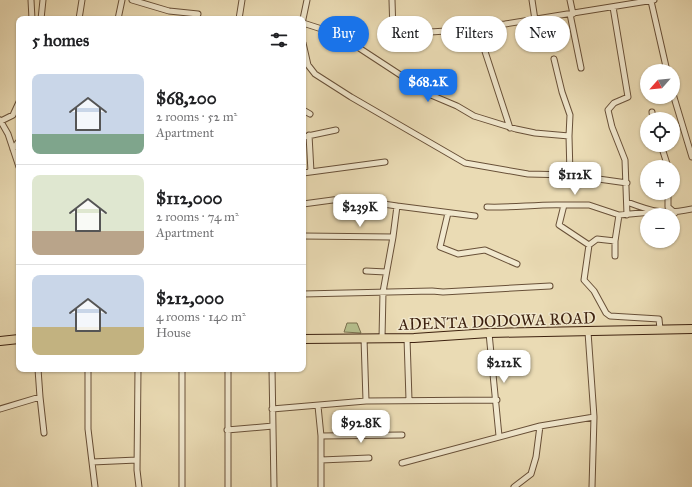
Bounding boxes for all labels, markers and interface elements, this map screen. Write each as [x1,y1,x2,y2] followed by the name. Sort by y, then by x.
[318,16,369,52] chip: Buy
[377,16,433,52] chip: Rent
[441,16,507,52] chip: Filters
[515,16,570,52] chip: New
[268,29,290,51] icon: filters
[32,30,89,51] text: 5 homes
[640,64,680,104] north arrow
[640,64,680,248] map controls
[395,69,461,103] pin: $68.2K
[408,74,448,90] text: $68.2K
[156,88,217,109] text: $68,200
[64,90,112,138] icon: home
[156,109,237,125] text: 2 rooms · 52 m²
[640,112,680,152] button: locate
[156,125,214,141] text: Apartment
[640,160,680,200] button: +
[547,162,603,196] pin: $112K
[558,167,592,183] text: $112K
[156,188,222,209] text: $112,000
[64,191,112,239] icon: home
[332,194,388,228] pin: $239K
[342,199,378,215] text: $239K
[640,208,680,248] button: −
[156,209,239,225] text: 2 rooms · 74 m²
[156,225,214,241] text: Apartment
[156,288,224,309] text: $212,000
[64,291,112,339] icon: home
[397,308,596,334] street label: ADENTA DODOWA ROAD
[156,309,246,325] text: 4 rooms · 140 m²
[156,325,191,341] text: House
[476,350,532,384] pin: $212K
[487,355,521,371] text: $212K
[328,410,394,444] pin: $92.8K
[341,415,381,431] text: $92.8K

